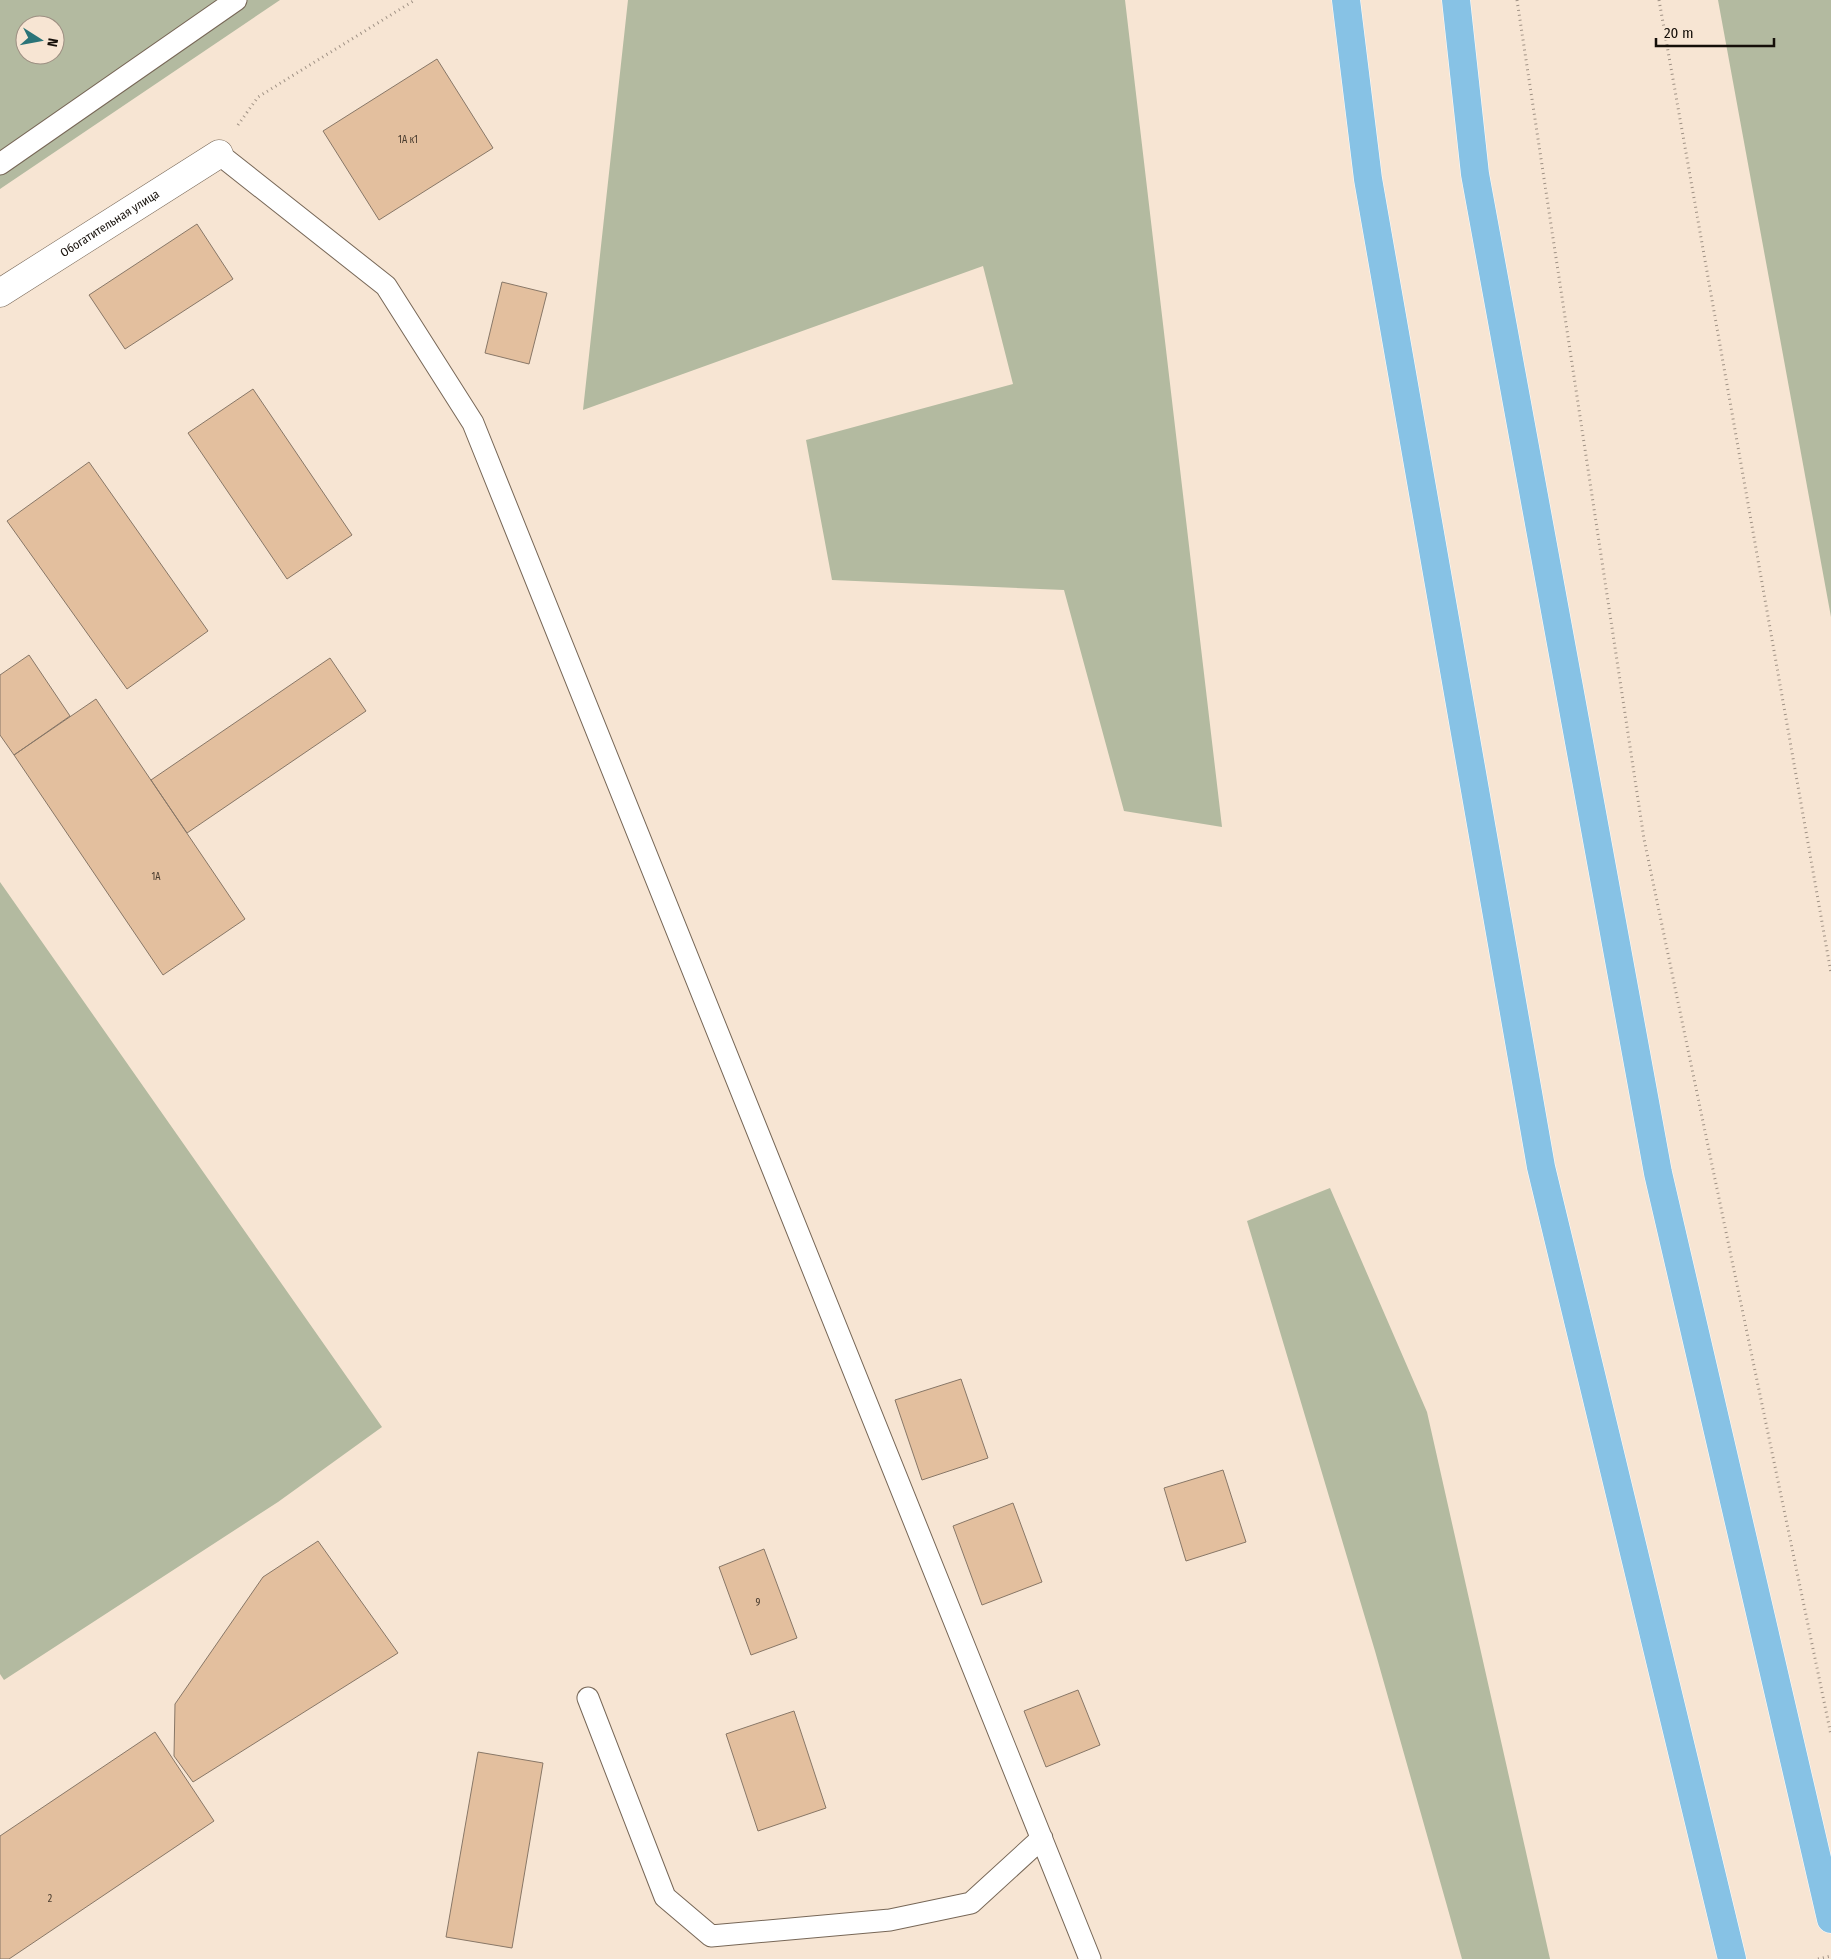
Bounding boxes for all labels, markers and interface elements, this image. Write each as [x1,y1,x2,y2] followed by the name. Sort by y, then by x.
[15,15,65,65] north arrow
[1656,15,1774,47] scale bar
[1664,24,1694,42] text: 20 m
[43,37,61,48] text: N
[398,134,418,146] house number: 1А к1
[58,187,162,260] street label: Обогатительная улица
[151,871,161,883] house number: 1А
[756,1597,761,1609] house number: 9
[48,1893,53,1905] house number: 2

